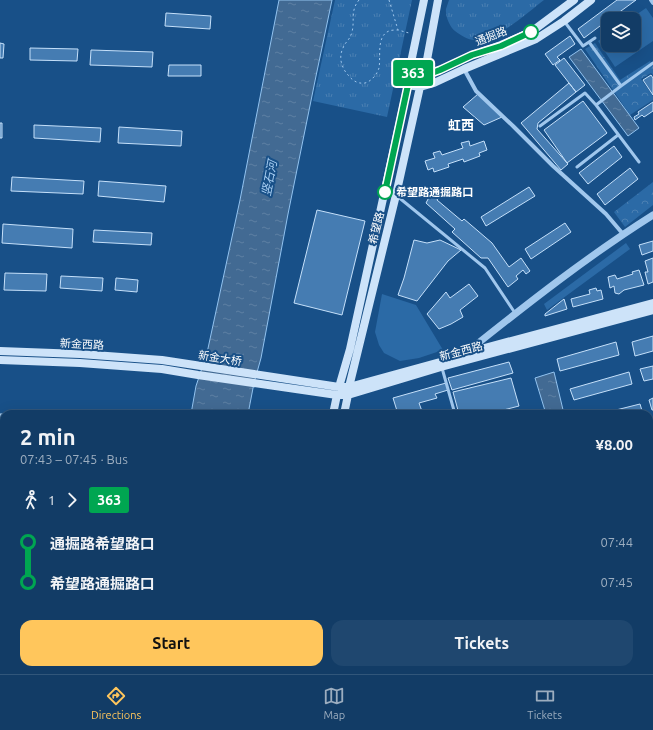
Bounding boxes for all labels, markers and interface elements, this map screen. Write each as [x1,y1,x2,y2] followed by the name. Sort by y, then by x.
[601,12,641,52] map controls
[601,12,641,52] button: layers
[473,24,509,48] street label: 通掘路
[523,24,539,40] unlabelled marker
[390,60,436,86] line badge: 363
[401,65,425,81] text: 363
[448,118,474,132] district label: 虹西
[259,157,279,197] water label: 竖石河
[377,184,393,200] marker: 希望路通掘路口
[396,186,473,198] place label: 希望路通掘路口
[366,211,386,245] street label: 希望路
[60,337,104,351] street label: 新金西路
[438,340,484,362] street label: 新金西路
[197,349,243,367] street label: 新金大桥
[20,424,76,449] text: 2 min
[595,436,633,453] text: ¥8.00
[20,452,128,466] text: 07:43 – 07:45 · Bus
[20,489,42,511] icon: walk
[61,489,83,511] icon: forward
[97,492,121,508] text: 363
[48,493,55,507] text: 1
[50,535,155,552] text: 通掘路希望路口
[600,535,633,549] text: 07:44
[50,575,155,592] text: 希望路通掘路口
[600,575,633,589] text: 07:45
[20,620,323,666] button: Start
[331,620,633,666] button: Tickets
[91,685,141,721] tab: Directions
[323,685,345,721] tab: Map
[527,685,562,721] tab: Tickets

